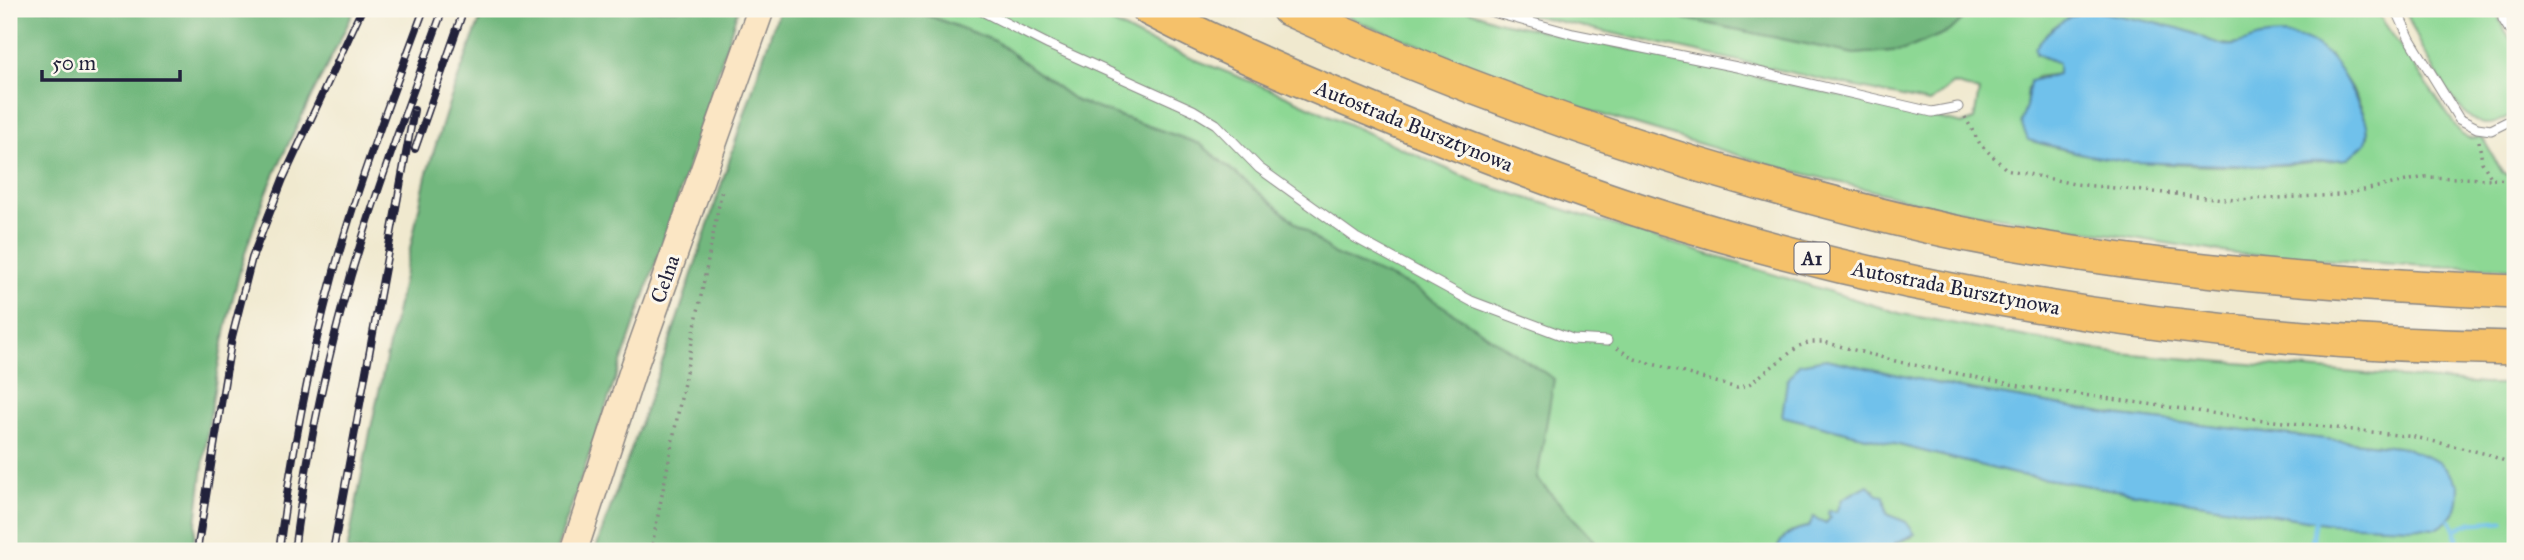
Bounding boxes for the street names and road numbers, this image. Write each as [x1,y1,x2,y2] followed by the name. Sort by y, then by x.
[1310,74,1517,178] street label: Autostrada Bursztynowa
[1794,242,1829,274] road number: A1
[645,251,685,306] street label: Celna
[1849,255,2062,321] street label: Autostrada Bursztynowa

